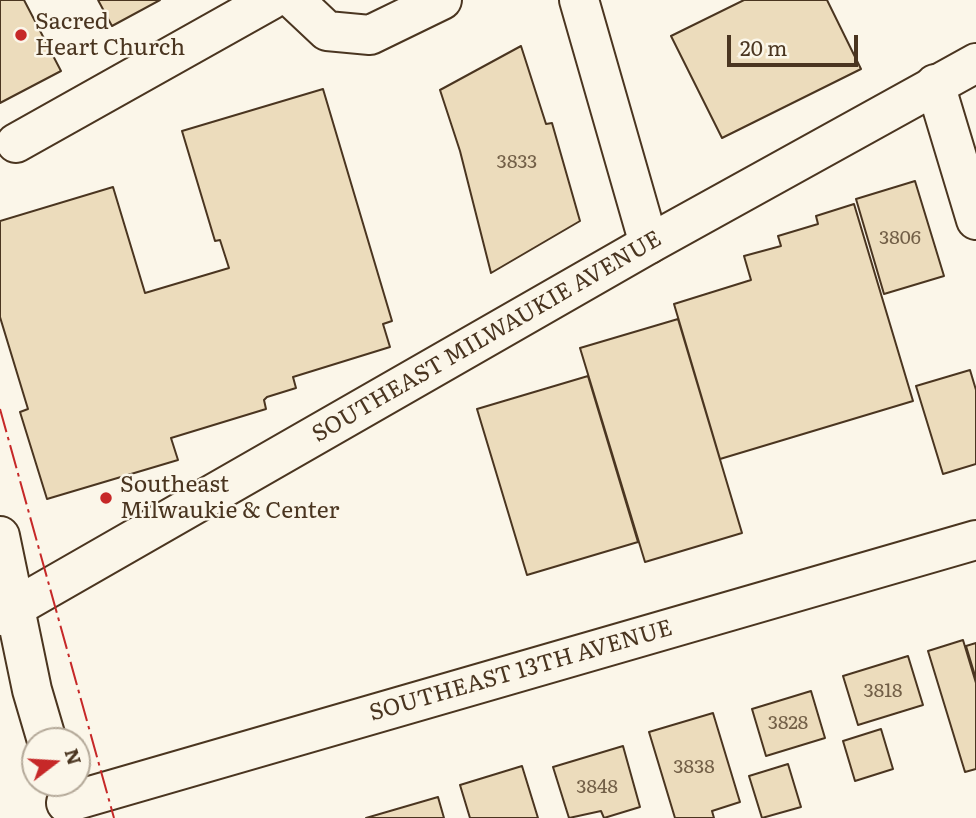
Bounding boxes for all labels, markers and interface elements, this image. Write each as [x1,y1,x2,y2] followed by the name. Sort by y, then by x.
[35,8,185,62] place label: Sacred Heart Church
[731,21,862,65] scale bar
[13,27,29,43] marker: Sacred Heart Church
[740,31,787,62] text: 20 m
[497,151,537,173] house number: 3833
[307,225,667,449] street label: SOUTHEAST MILWAUKIE AVENUE
[879,227,921,249] house number: 3806
[120,471,339,525] place label: Southeast Milwaukie & Center
[98,490,114,506] marker: Southeast Milwaukie & Center
[366,614,676,728] street label: SOUTHEAST 13TH AVENUE
[864,680,902,702] house number: 3818
[768,712,808,734] house number: 3828
[21,727,91,797] north arrow
[58,745,90,768] text: N
[673,756,715,778] house number: 3838
[576,776,618,798] house number: 3848

